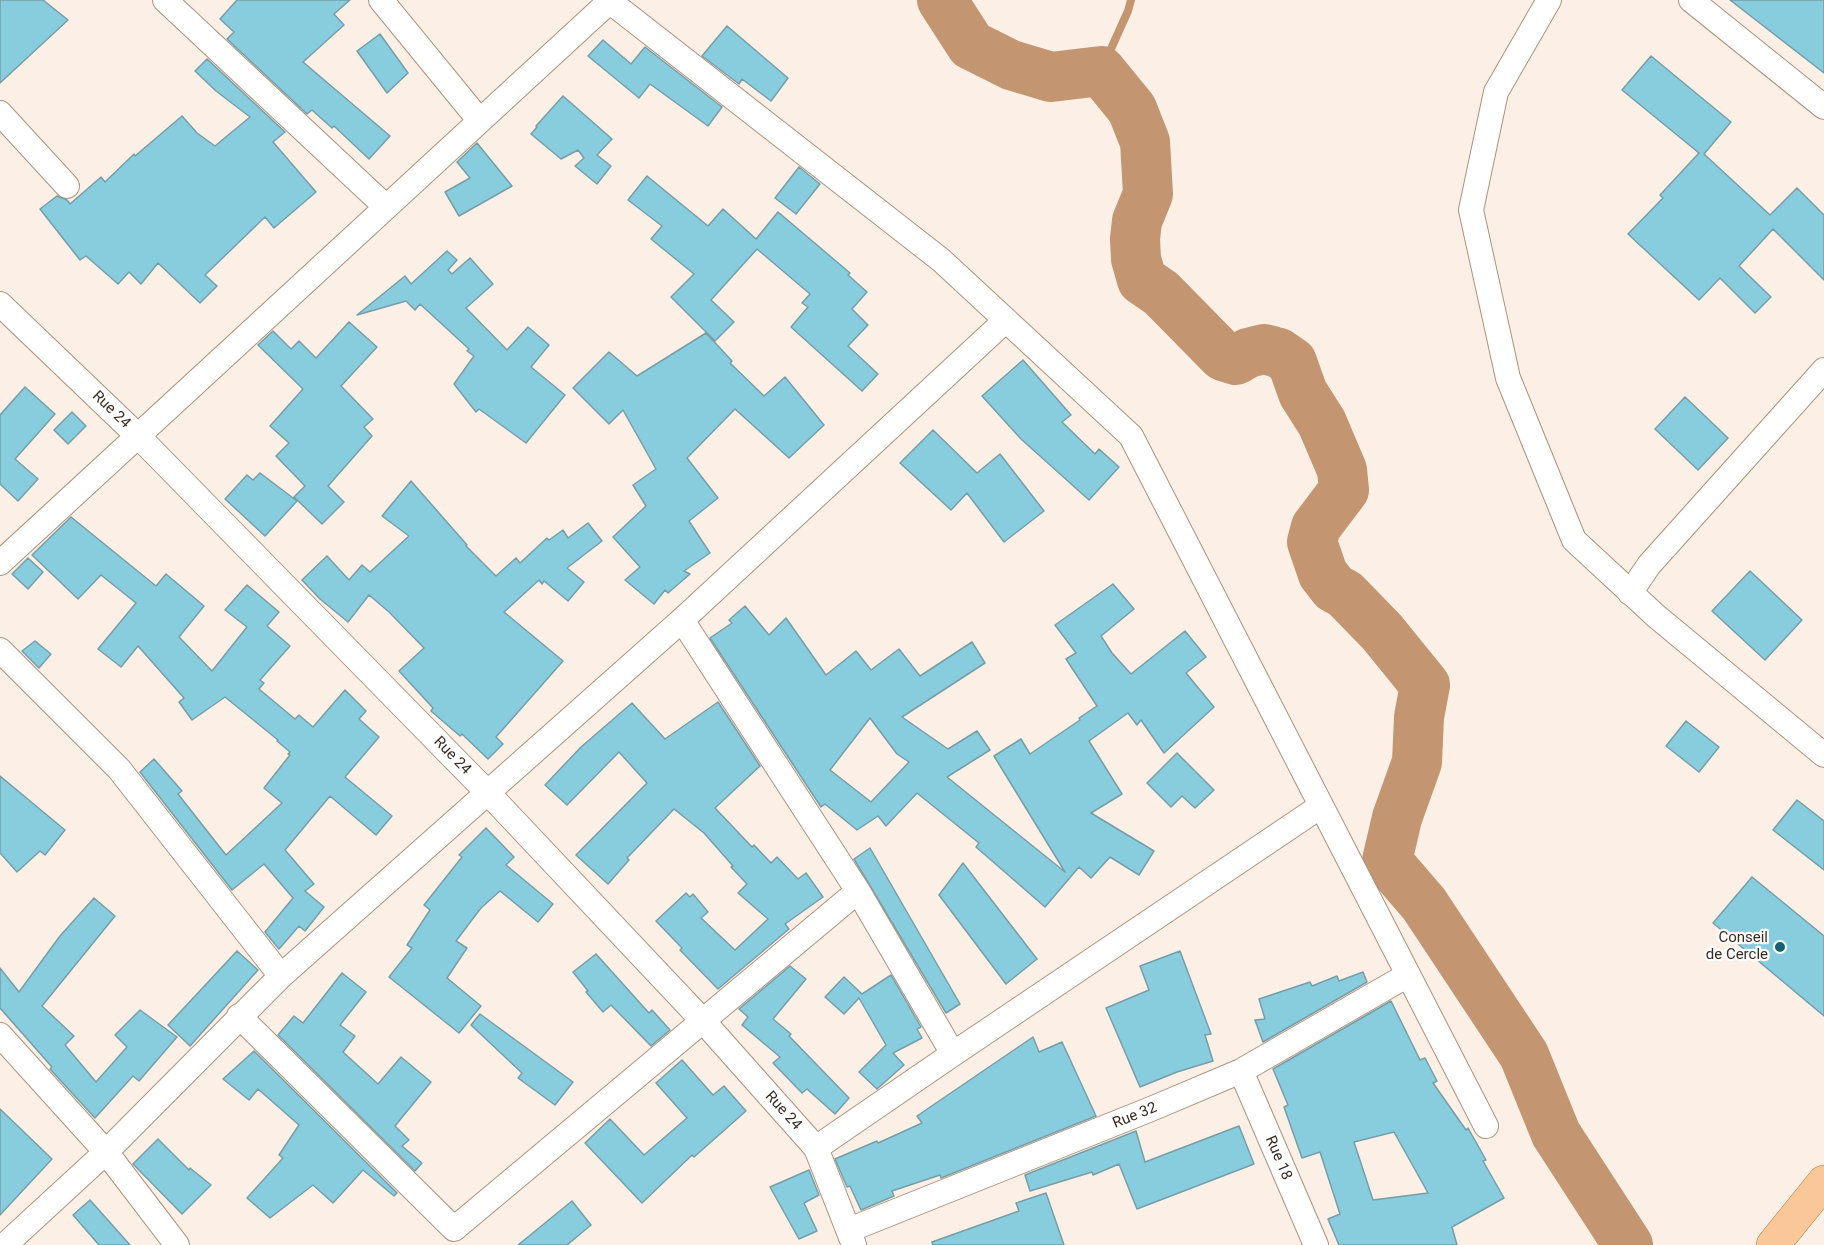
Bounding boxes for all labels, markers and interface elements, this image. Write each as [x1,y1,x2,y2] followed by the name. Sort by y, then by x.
[88,388,134,432] street label: Rue 24
[430,733,474,779] street label: Rue 24
[1706,929,1768,964] place label: Conseil de Cercle
[1773,940,1787,954] marker: Conseil de Cercle
[761,1088,805,1134] street label: Rue 24
[1110,1099,1160,1133] street label: Rue 32
[1261,1133,1295,1183] street label: Rue 18

